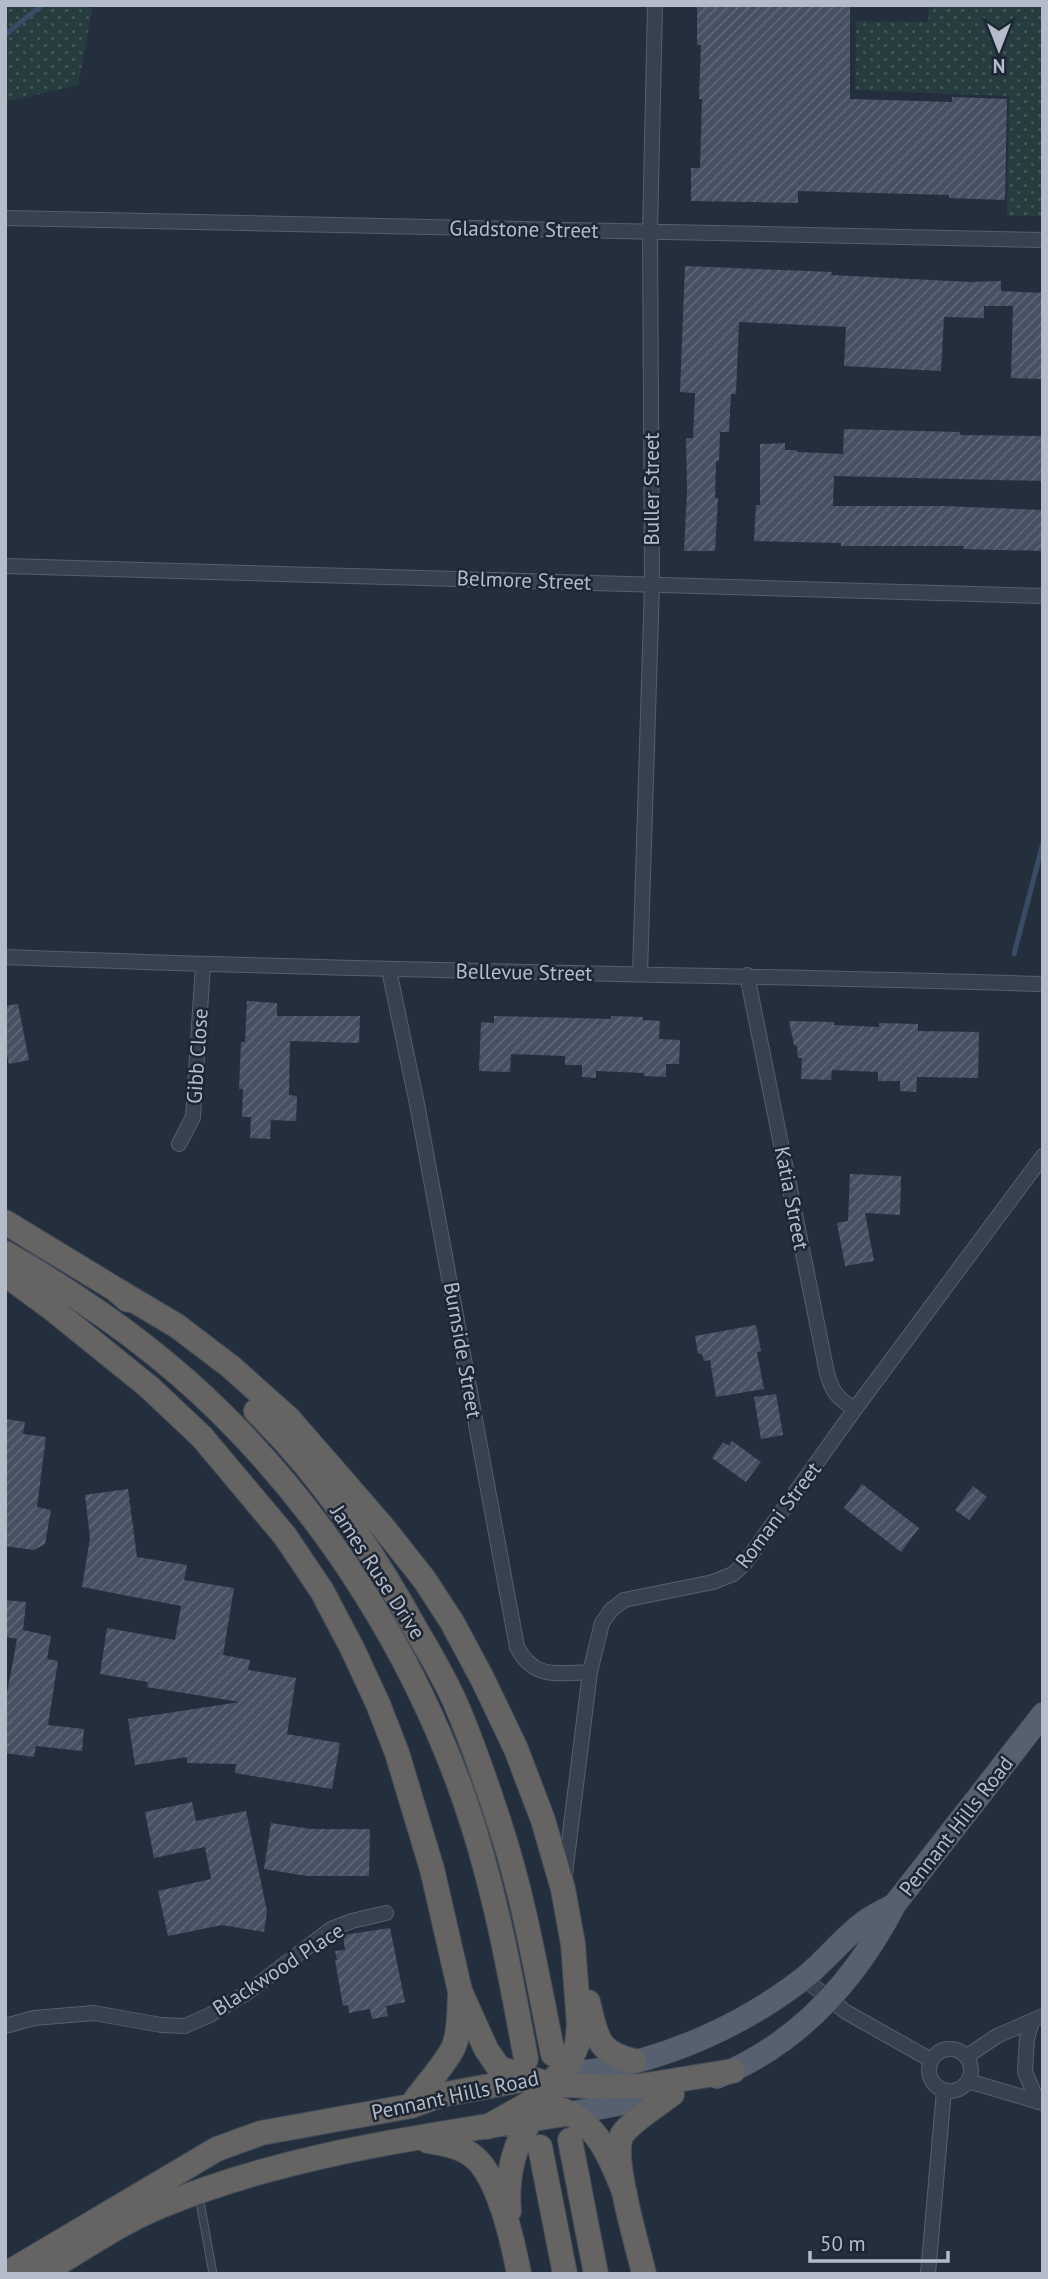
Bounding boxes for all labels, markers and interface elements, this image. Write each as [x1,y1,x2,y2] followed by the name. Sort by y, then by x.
[964,14,1034,84] north arrow
[993,54,1005,78] text: N
[449,214,599,244] street label: Gladstone Street
[638,433,665,545] street label: Buller Street
[456,564,592,596] street label: Belmore Street
[455,957,593,987] street label: Bellevue Street
[180,1007,214,1105] street label: Gibb Close
[769,1144,815,1252] street label: Katia Street
[438,1280,488,1420] street label: Burnside Street
[729,1456,827,1574] street label: Romani Street
[324,1499,431,1644] street label: James Ruse Drive
[893,1751,1019,1901] street label: Pennant Hills Road
[207,1917,349,2021] street label: Blackwood Place
[369,2064,541,2126] street label: Pennant Hills Road
[810,2220,948,2264] scale bar
[820,2230,866,2257] text: 50 m

